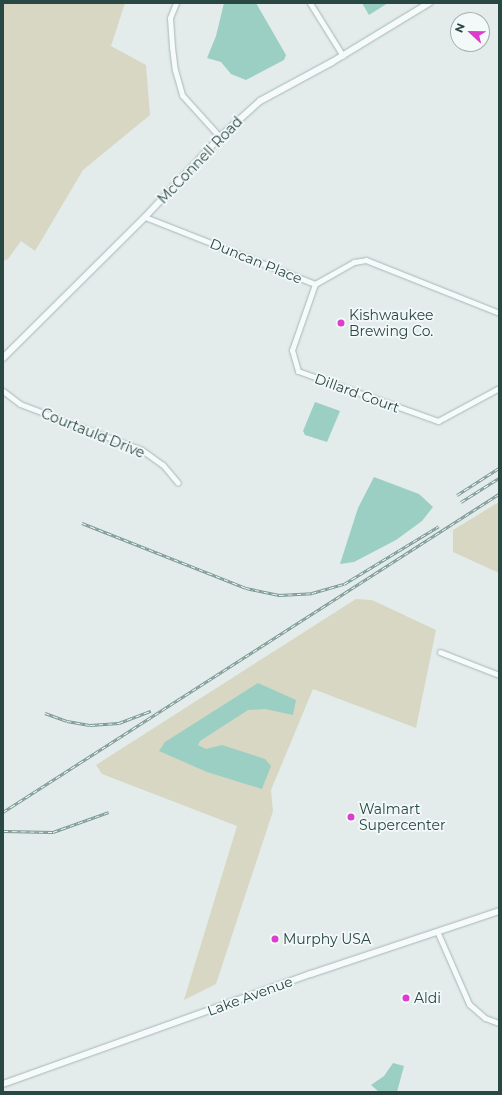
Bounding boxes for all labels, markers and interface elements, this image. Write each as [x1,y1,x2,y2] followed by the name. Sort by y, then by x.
[450,12,490,52] north arrow
[452,21,468,35] text: N
[154,113,246,207] street label: McConnell Road
[207,235,305,287] street label: Duncan Place
[349,307,434,340] place label: Kishwaukee Brewing Co.
[336,318,346,328] marker: Kishwaukee Brewing Co.
[312,370,402,416] street label: Dillard Court
[39,405,147,461] street label: Courtauld Drive
[359,801,446,834] place label: Walmart Supercenter
[346,812,356,822] marker: Walmart Supercenter
[283,931,371,947] place label: Murphy USA
[270,934,280,944] marker: Murphy USA
[205,973,295,1019] street label: Lake Avenue
[414,990,441,1006] place label: Aldi
[401,993,411,1003] marker: Aldi

